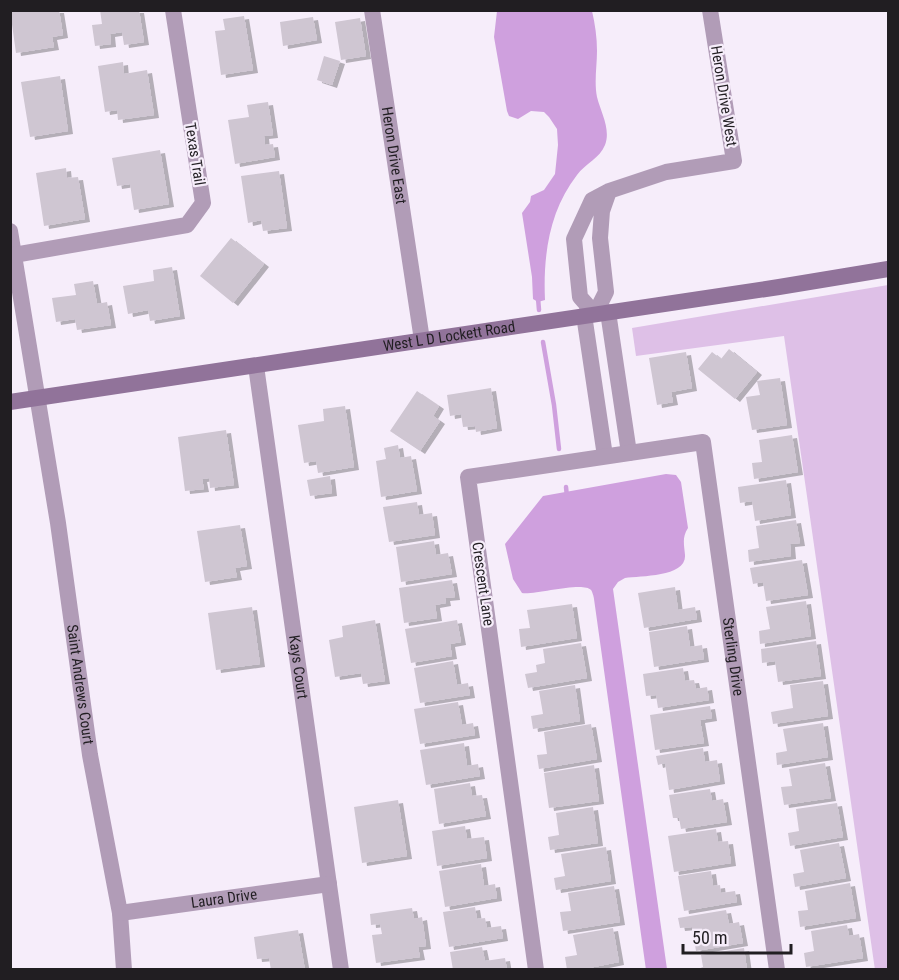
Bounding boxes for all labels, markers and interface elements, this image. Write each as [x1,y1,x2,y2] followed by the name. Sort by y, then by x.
[707,44,741,148] street label: Heron Drive West
[378,105,410,205] street label: Heron Drive East
[181,121,209,187] street label: Texas Trail
[382,318,516,355] street label: West L D Lockett Road
[468,541,498,627] street label: Crescent Lane
[719,616,747,697] street label: Sterling Drive
[63,623,97,746] street label: Saint Andrews Court
[285,634,312,700] street label: Kays Court
[190,885,258,912] street label: Laura Drive
[683,917,791,955] scale bar
[692,927,727,948] text: 50 m

